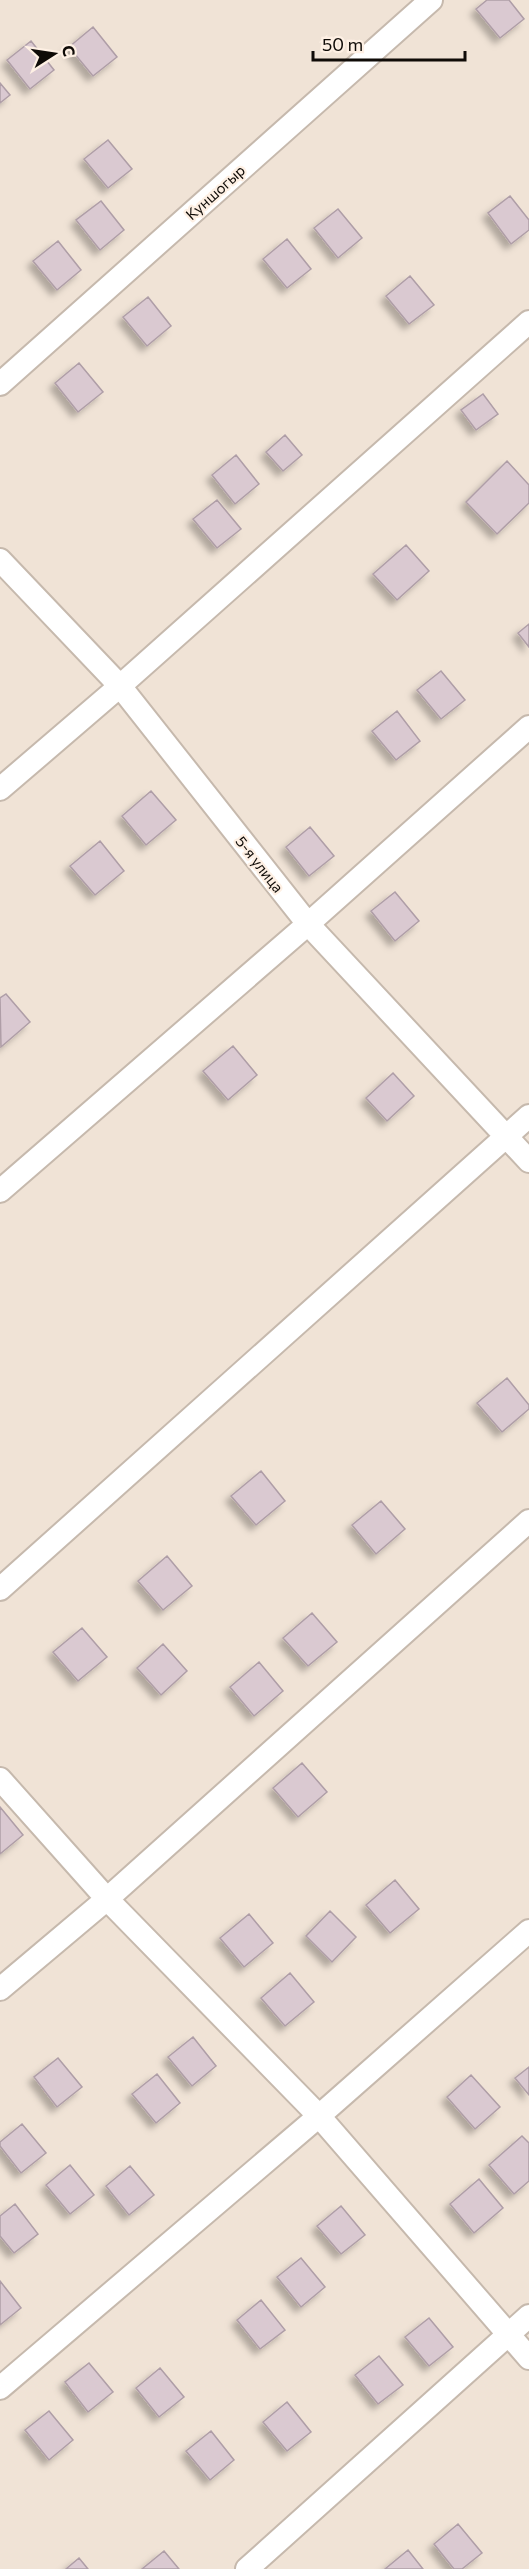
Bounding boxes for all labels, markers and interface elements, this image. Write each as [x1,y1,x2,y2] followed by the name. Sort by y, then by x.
[24,24,84,84] north arrow
[313,24,464,62] scale bar
[322,33,363,55] text: 50 m
[59,43,80,58] text: С
[182,161,248,223] street label: Куншогыр
[232,832,288,896] street label: 5-я улица

